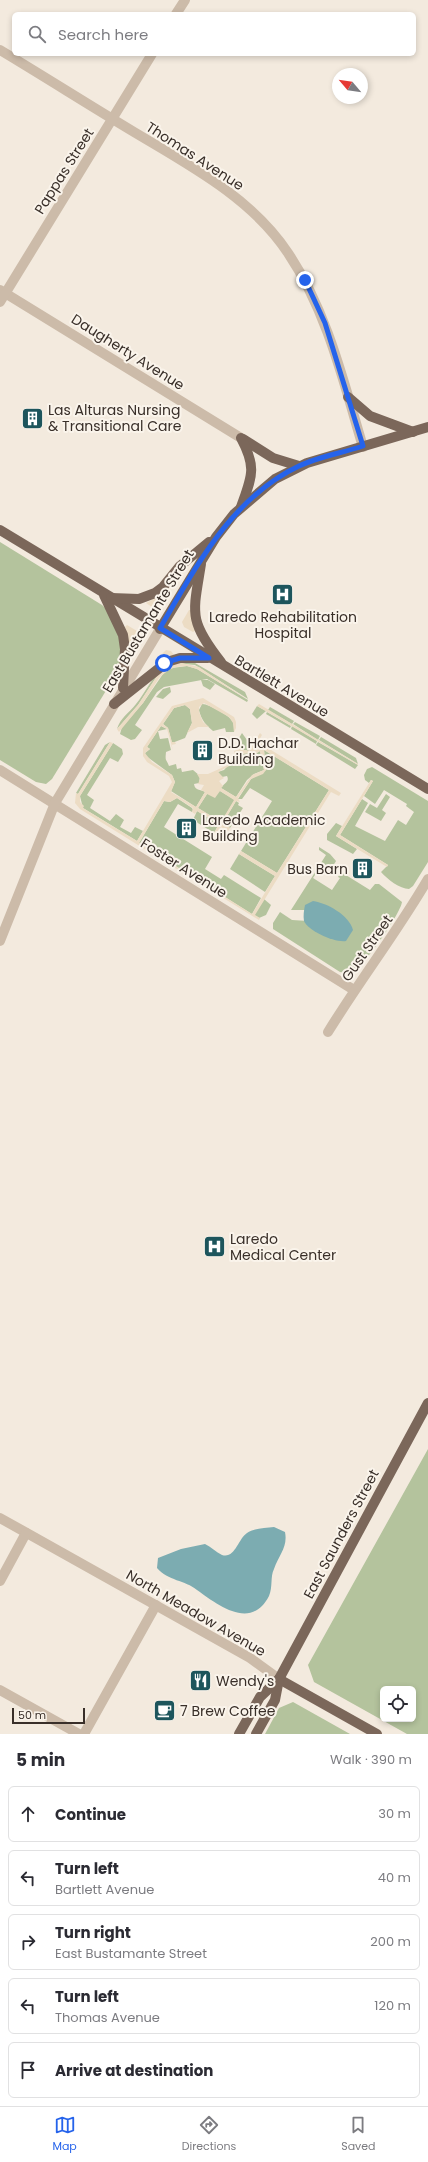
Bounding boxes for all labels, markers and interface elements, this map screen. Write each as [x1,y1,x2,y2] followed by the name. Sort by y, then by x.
[12,12,416,56] search box
[26,23,48,45] icon: search
[58,24,148,45] text: Search here
[332,68,368,104] north arrow
[142,117,248,195] street label: Thomas Avenue
[30,124,98,218] street label: Pappas Street
[296,271,314,289] route end
[68,309,189,395] street label: Daugherty Avenue
[48,400,182,436] place label: Las Alturas Nursing & Transitional Care
[19,405,45,431] building icon: Las Alturas Nursing & Transitional Care
[97,546,199,696] street label: East Bustamante Street
[270,582,296,608] hospital icon: Laredo Rehabilitation Hospital
[209,607,357,643] place label: Laredo Rehabilitation Hospital
[231,650,333,722] street label: Bartlett Avenue
[155,654,173,672] route start
[218,733,299,769] place label: D.D. Hachar Building
[190,738,216,764] building icon: D.D. Hachar Building
[202,810,325,846] place label: Laredo Academic Building
[173,815,199,841] building icon: Laredo Academic Building
[137,833,231,903] street label: Foster Avenue
[350,856,376,882] building icon: Bus Barn
[287,859,348,879] place label: Bus Barn
[337,911,397,985] street label: Gust Street
[230,1229,336,1265] place label: Laredo Medical Center
[201,1234,227,1260] hospital icon: Laredo Medical Center
[298,1466,384,1602] street label: East Saunders Street
[122,1565,270,1661] street label: North Meadow Avenue
[187,1668,213,1694] restaurant icon: Wendy's
[216,1671,274,1691] place label: Wendy's
[380,1686,416,1722] map controls
[380,1686,416,1722] button: locate
[152,1698,178,1724] cafe icon: 7 Brew Coffee
[180,1701,276,1721] place label: 7 Brew Coffee
[12,1706,85,1725] scale bar
[18,1707,46,1723] text: 50 m
[16,1748,65,1772] text: 5 min
[330,1750,412,1769] text: Walk · 390 m
[17,1803,39,1825] icon: ahead
[55,1804,126,1825] text: Continue
[378,1804,411,1823] text: 30 m
[55,1858,119,1879] text: Turn left
[17,1867,39,1889] icon: left
[378,1868,411,1887] text: 40 m
[55,1880,154,1899] text: Bartlett Avenue
[55,1922,131,1943] text: Turn right
[17,1931,39,1953] icon: right
[370,1932,411,1951] text: 200 m
[55,1944,207,1963] text: East Bustamante Street
[55,1986,119,2007] text: Turn left
[17,1995,39,2017] icon: left
[374,1996,411,2015] text: 120 m
[55,2008,160,2027] text: Thomas Avenue
[17,2059,39,2081] icon: arrive
[55,2060,213,2081] text: Arrive at destination
[52,2114,77,2155] tab: Map
[182,2114,236,2155] tab: Directions
[341,2114,376,2155] tab: Saved

